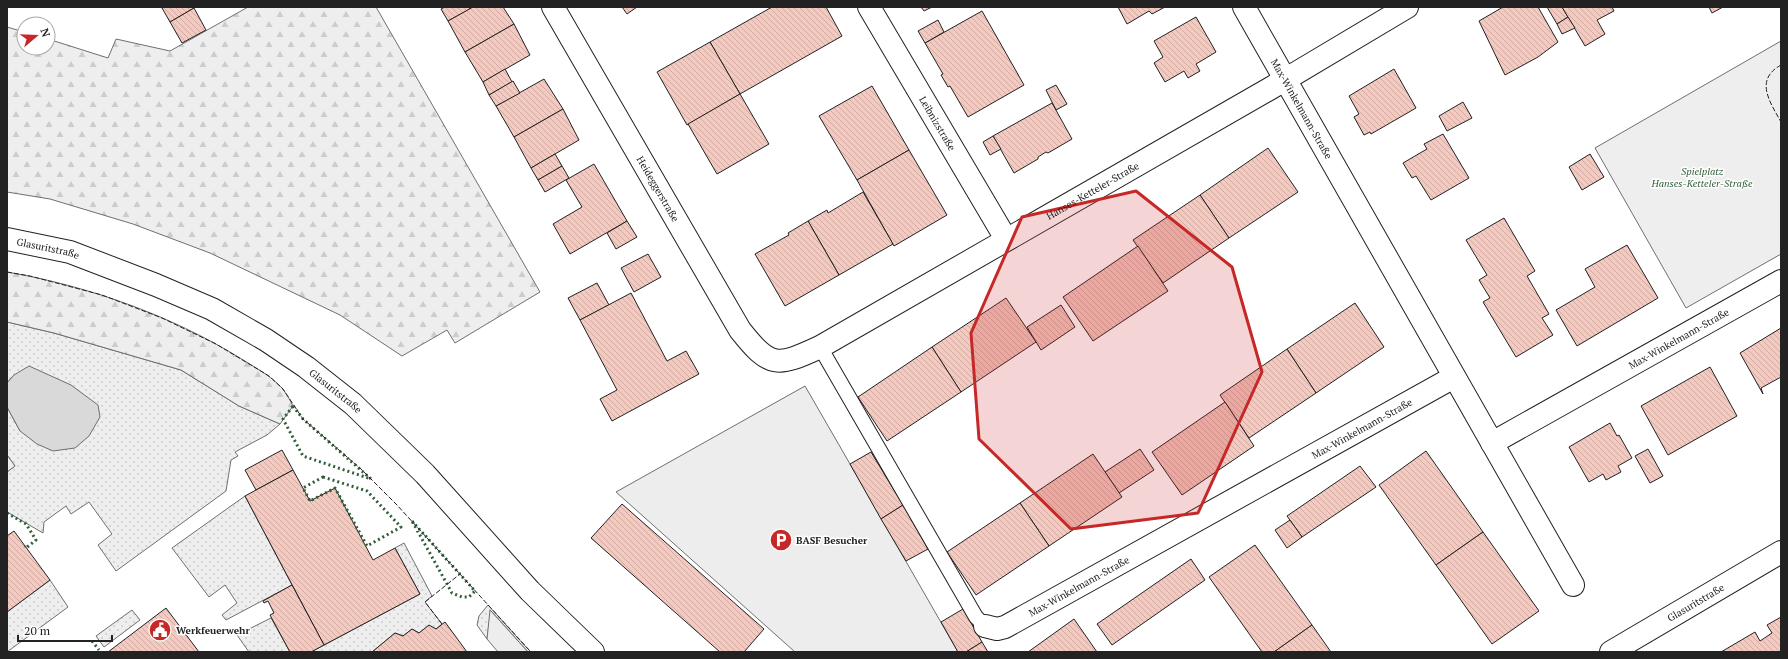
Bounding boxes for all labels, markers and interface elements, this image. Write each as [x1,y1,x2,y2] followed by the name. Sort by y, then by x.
[16,16,56,56] north arrow
[37,27,54,40] text: N
[1268,57,1335,161] street label: Max-Winkelmann-Straße
[916,94,958,153] street label: Leibnizstraße
[634,154,682,224] street label: Heideggerstraße
[1044,159,1141,223] street label: Hanses-Ketteler-Straße
[1650,165,1753,190] park label: Spielplatz Hanses-Ketteler-Straße
[15,235,81,262] street label: Glasuritstraße
[1626,305,1731,372] street label: Max-Winkelmann-Straße
[306,366,365,416] street label: Glasuritstraße
[1309,396,1415,462] street label: Max-Winkelmann-Straße
[768,527,794,553] parking icon: BASF Besucher
[796,534,868,547] place label: BASF Besucher
[1026,553,1132,620] street label: Max-Winkelmann-Straße
[1665,581,1727,625] street label: Glasuritstraße
[18,617,112,643] scale bar
[147,617,173,643] public building icon: Werkfeuerwehr
[24,623,51,638] text: 20 m
[176,624,250,637] place label: Werkfeuerwehr

